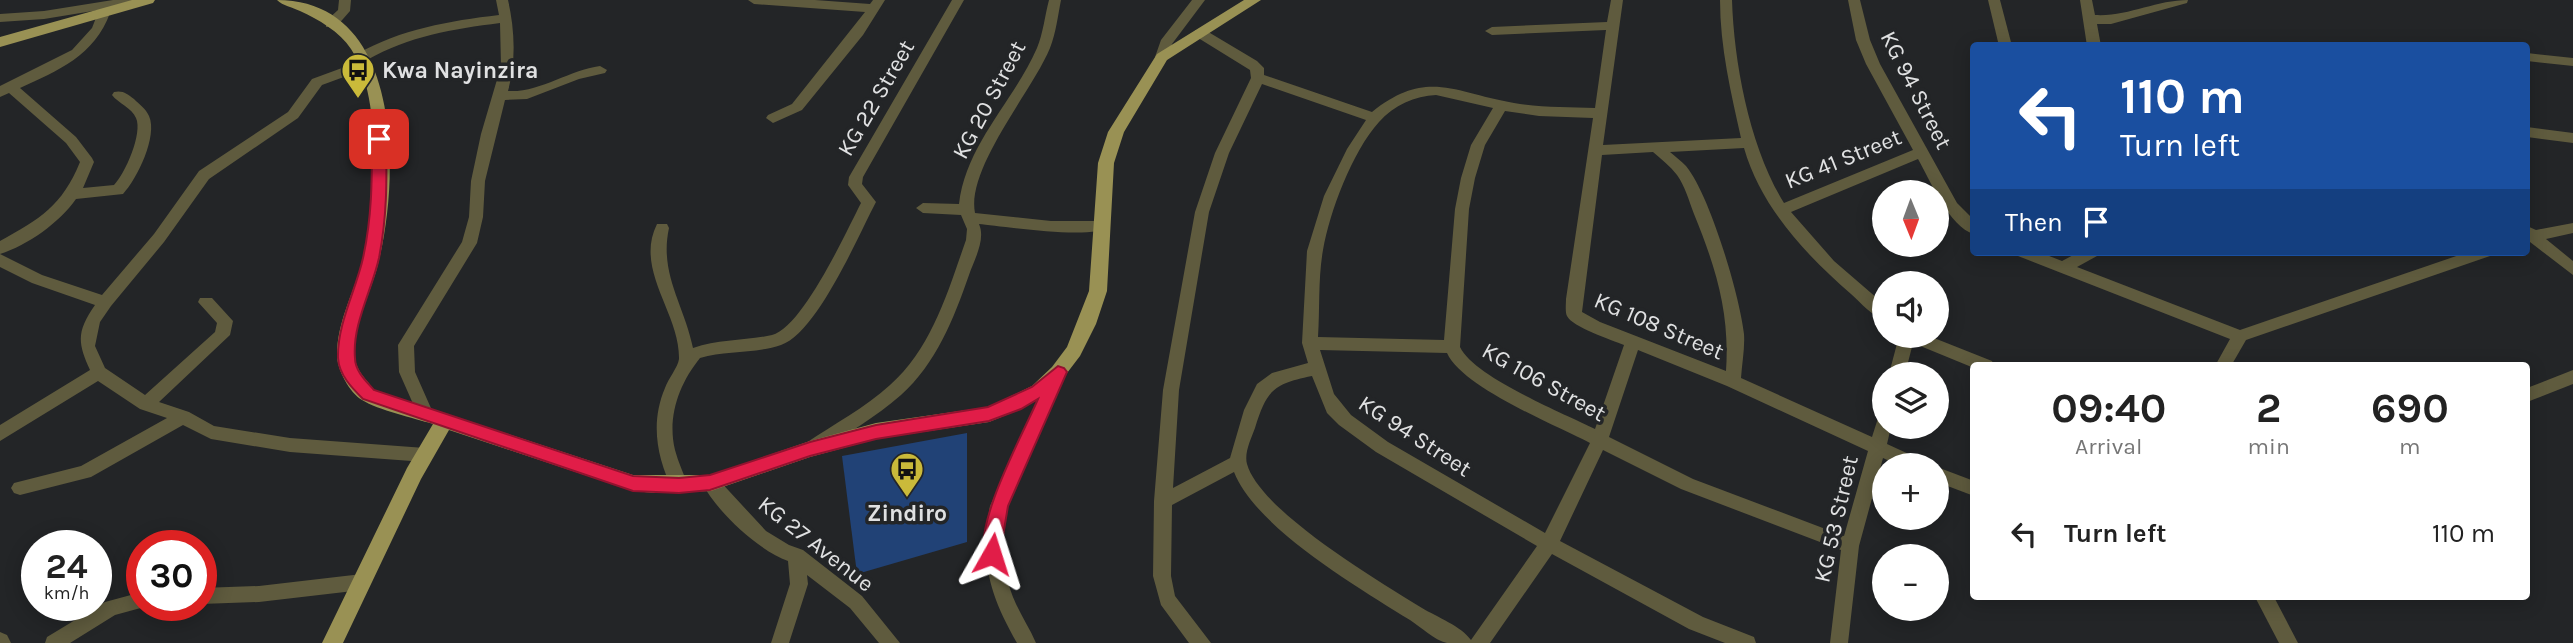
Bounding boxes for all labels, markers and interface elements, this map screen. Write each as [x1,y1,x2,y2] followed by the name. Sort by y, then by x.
[1875,26,1957,154] street label: KG 94 Street
[832,35,920,161] street label: KG 22 Street
[947,36,1032,164] street label: KG 20 Street
[339,51,377,100] bus stop icon: Kwa Nayinzira
[382,57,539,84] place label: Kwa Nayinzira
[2120,68,2245,125] text: 110 m
[2005,70,2096,161] icon: left
[349,109,409,169] pin
[360,120,398,158] icon: arrive
[1781,123,1906,195] street label: KG 41 Street
[2120,127,2240,164] text: Turn left
[1872,180,1950,257] north arrow
[1872,180,1949,621] map controls
[2077,203,2115,241] icon: arrive
[2005,207,2063,238] text: Then
[1872,271,1949,348] button: sound
[1590,287,1728,366] street label: KG 108 Street
[1477,337,1611,427] street label: KG 106 Street
[1872,362,1949,439] button: layers
[2051,383,2166,433] text: 09:40
[2256,383,2281,433] text: 2
[2371,383,2449,433] text: 690
[1354,390,1477,483] street label: KG 94 Street
[2075,433,2142,460] text: Arrival
[2248,433,2290,460] text: min
[2399,433,2421,460] text: m
[888,450,926,499] bus stop icon: Zindiro
[1808,453,1864,585] street label: KG 53 Street
[1872,453,1949,530] button: +
[753,490,879,598] street label: KG 27 Avenue
[867,500,947,527] place label: Zindiro
[2005,515,2043,553] icon: left
[955,517,1029,591] position arrow
[2064,518,2166,549] text: Turn left
[2432,518,2495,549] text: 110 m
[126,530,217,621] speed limit sign: 30
[1872,544,1949,621] button: −
[46,546,88,587] text: 24
[44,582,89,604] text: km/h

